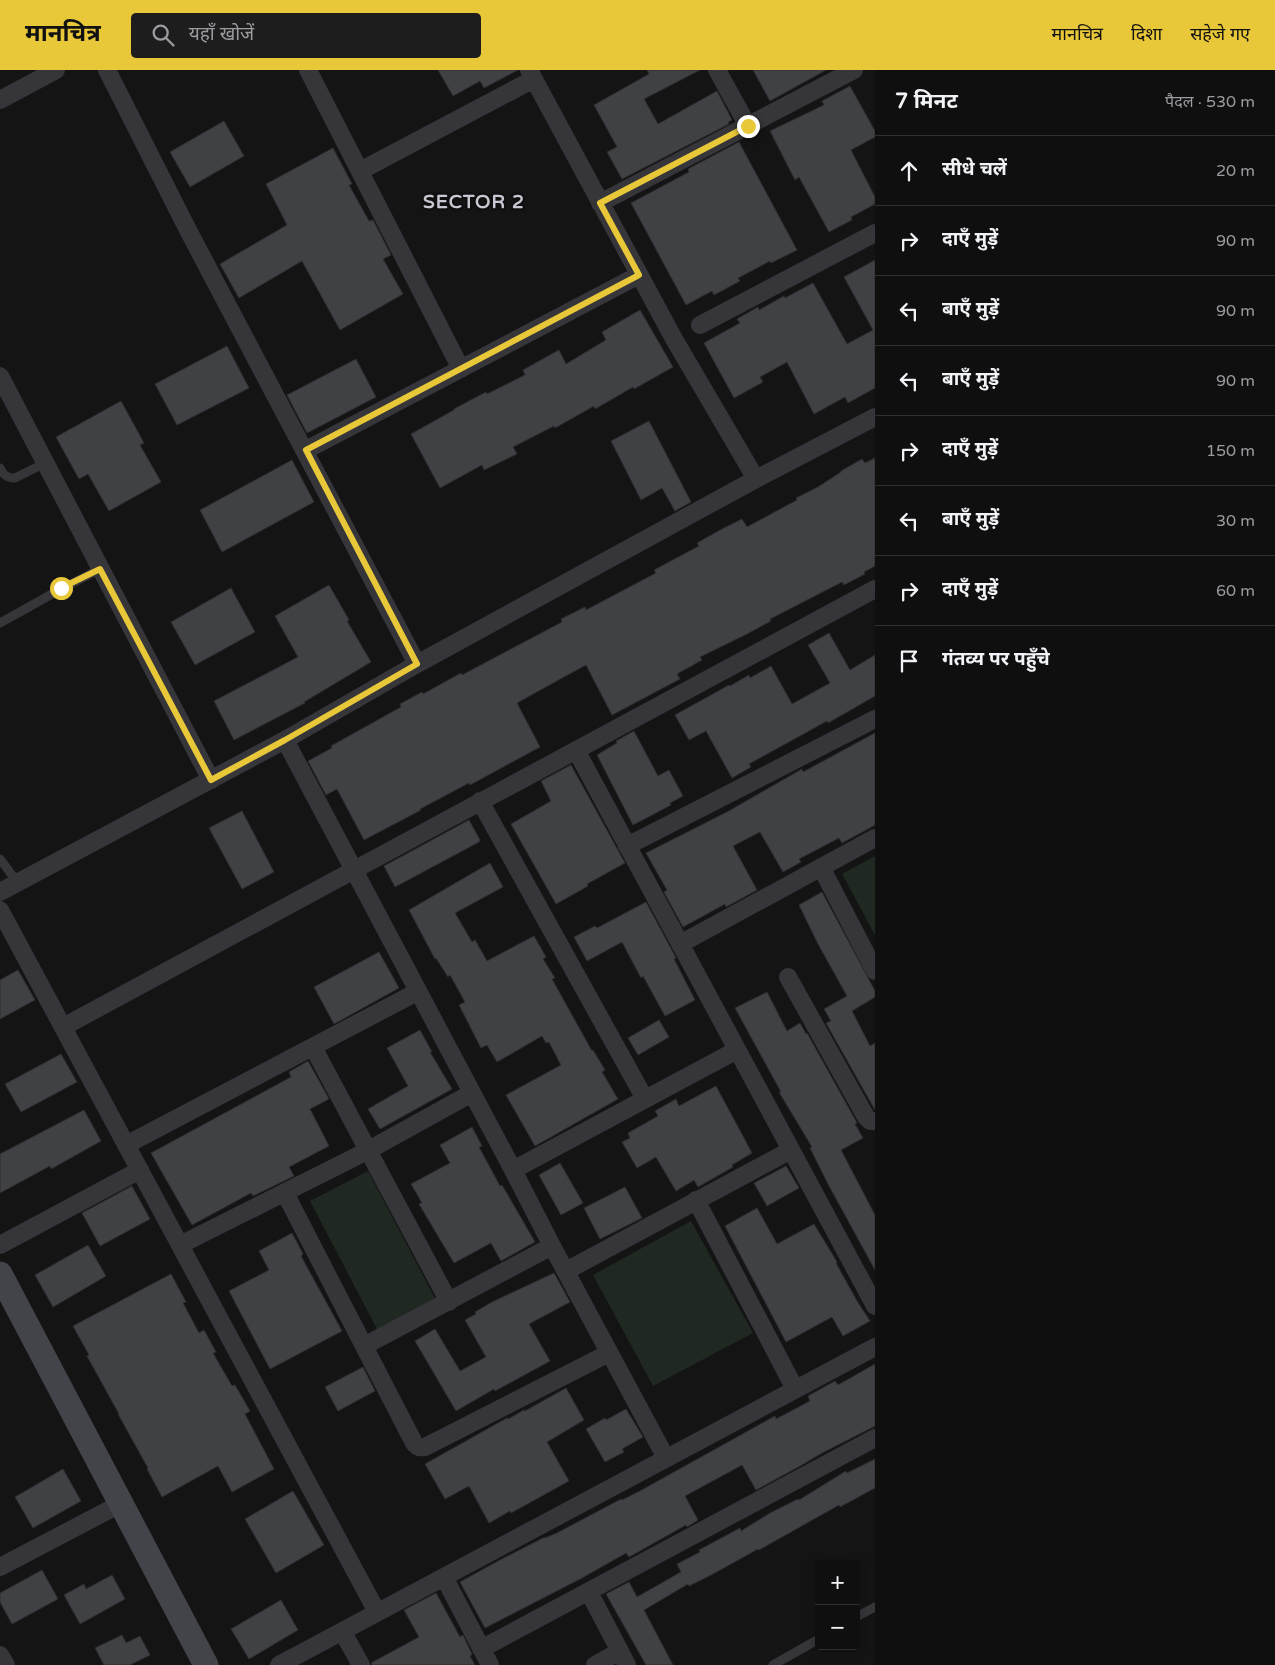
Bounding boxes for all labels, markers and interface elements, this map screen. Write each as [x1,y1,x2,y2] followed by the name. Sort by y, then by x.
[131,13,481,58] search box
[25,19,101,48] text: मानचित्र
[149,21,177,49] icon: search
[189,23,254,45] text: यहाँ खोजें
[1052,23,1103,45] text: मानचित्र
[1131,23,1162,45] text: दिशा
[1190,23,1250,45] text: सहेजे गए
[895,89,958,114] text: 7 मिनट
[1165,92,1255,112] text: पैदल · 530 m
[737,115,760,138] route end
[895,157,923,185] icon: ahead
[942,158,1007,180] text: सीधे चलें
[1216,161,1255,181] text: 20 m
[423,191,525,213] district label: SECTOR 2
[895,227,923,255] icon: right
[942,228,998,250] text: दाएँ मुड़ें
[1216,231,1255,251] text: 90 m
[895,297,923,325] icon: left
[942,298,999,320] text: बाएँ मुड़ें
[1216,301,1255,321] text: 90 m
[895,367,923,395] icon: left
[942,368,999,390] text: बाएँ मुड़ें
[1216,371,1255,391] text: 90 m
[895,437,923,465] icon: right
[942,438,998,460] text: दाएँ मुड़ें
[1206,441,1255,461] text: 150 m
[895,507,923,535] icon: left
[942,508,999,530] text: बाएँ मुड़ें
[1216,511,1255,531] text: 30 m
[50,577,73,600] route start
[895,577,923,605] icon: right
[942,578,998,600] text: दाएँ मुड़ें
[1216,581,1255,601] text: 60 m
[895,647,923,675] icon: arrive
[942,648,1050,670] text: गंतव्य पर पहुँचे
[815,1560,860,1650] map controls
[815,1560,860,1605] button: +
[815,1605,860,1650] button: −

